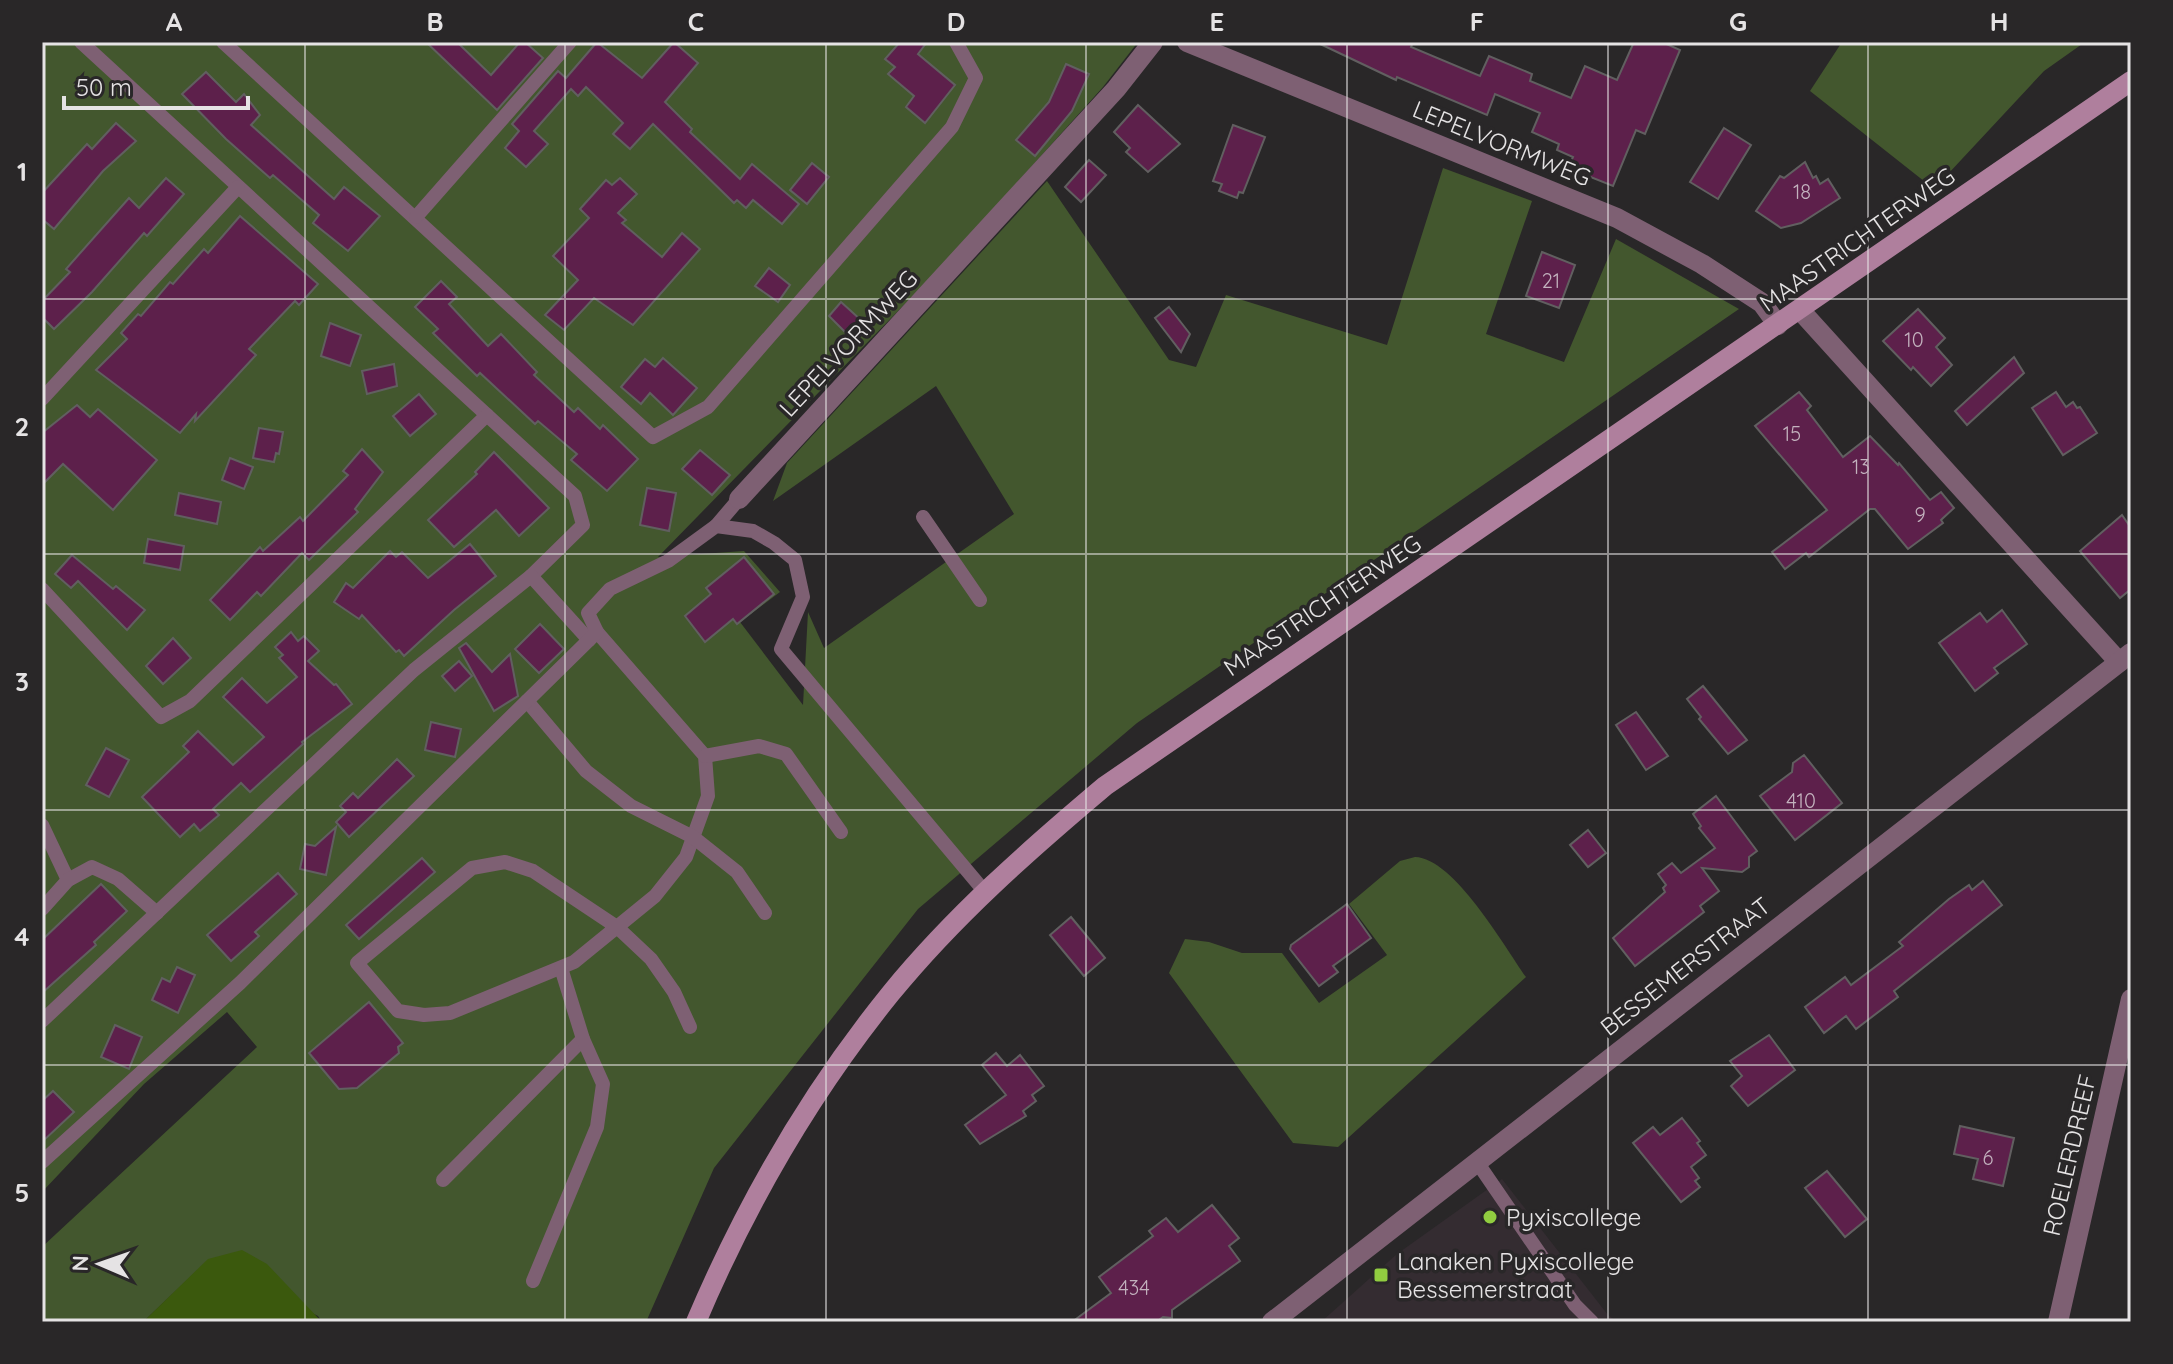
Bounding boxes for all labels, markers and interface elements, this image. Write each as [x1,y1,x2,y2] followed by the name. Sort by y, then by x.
[166,5,183,38] text: A
[426,5,444,38] text: B
[688,5,704,38] text: C
[947,5,965,38] text: D
[1210,5,1224,38] text: E
[1470,5,1484,38] text: F
[1729,5,1747,38] text: G
[1990,5,2008,38] text: H
[64,60,248,110] scale bar
[76,72,132,102] text: 50 m
[1409,94,1595,192] street label: LEPELVORMWEG
[17,155,27,188] text: 1
[1754,160,1960,318] street label: MAASTRICHTERWEG
[1793,179,1811,204] house number: 18
[772,264,924,422] street label: LEPELVORMWEG
[1542,268,1560,293] house number: 21
[1904,327,1924,352] house number: 10
[15,410,29,443] text: 2
[1783,421,1801,446] house number: 15
[1852,454,1870,479] house number: 13
[1914,502,1926,527] house number: 9
[1218,528,1426,682] street label: MAASTRICHTERWEG
[15,665,29,698] text: 3
[1786,788,1816,813] house number: 410
[1594,890,1776,1042] street label: BESSEMERSTRAAT
[14,920,30,953] text: 4
[2036,1071,2102,1239] street label: ROELERDREEF
[1983,1145,1994,1170] house number: 6
[15,1176,29,1209] text: 5
[1506,1202,1641,1232] place label: Pyxiscollege
[1481,1208,1499,1226] marker: Pyxiscollege
[60,1224,140,1304] north arrow
[1397,1246,1634,1304] place label: Lanaken Pyxiscollege Bessemerstraat
[66,1255,94,1272] text: N
[1372,1266,1390,1284] marker: Lanaken Pyxiscollege Bessemerstraat
[1118,1275,1150,1300] house number: 434

